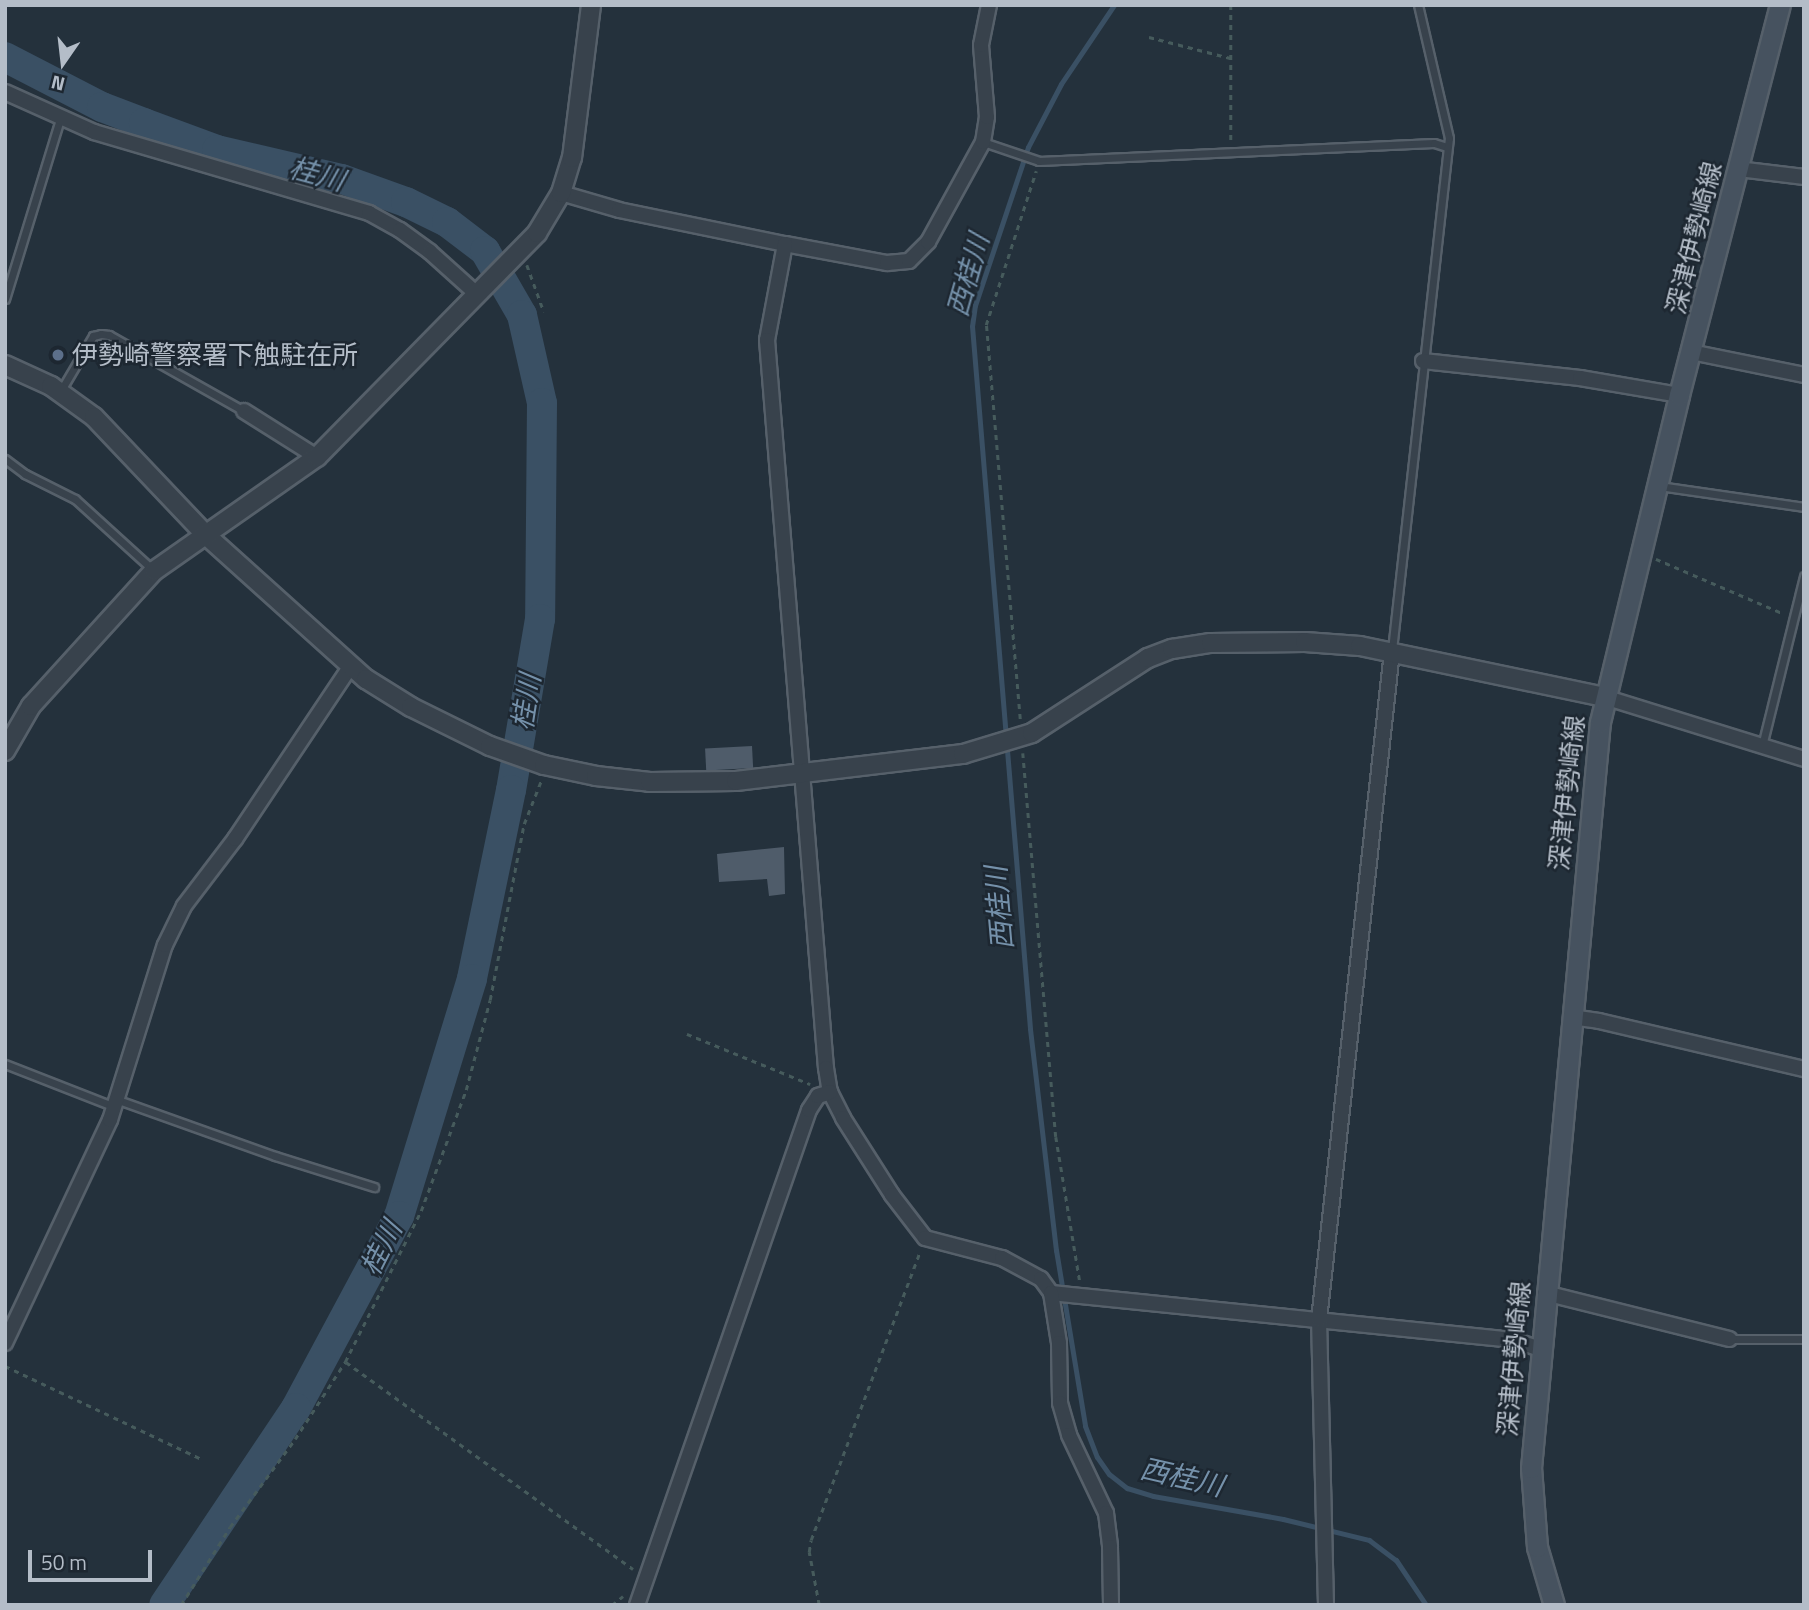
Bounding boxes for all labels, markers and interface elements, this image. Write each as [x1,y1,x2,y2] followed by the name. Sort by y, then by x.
[28,28,98,98] north arrow
[48,68,68,100] text: N
[286,151,348,197] water label: 桂川
[1660,159,1728,317] street label: 深津伊勢崎線
[940,230,996,320] water label: 西桂川
[72,339,358,371] place label: 伊勢崎警察署下触駐在所
[50,347,66,363] marker: 伊勢崎警察署下触駐在所
[505,672,547,732] water label: 桂川
[1543,714,1591,872] street label: 深津伊勢崎線
[979,865,1019,951] water label: 西桂川
[353,1215,409,1281] water label: 桂川
[1492,1280,1536,1438] street label: 深津伊勢崎線
[1137,1451,1227,1503] water label: 西桂川
[32,1536,156,1580] scale bar
[41,1546,87,1578] text: 50 m

